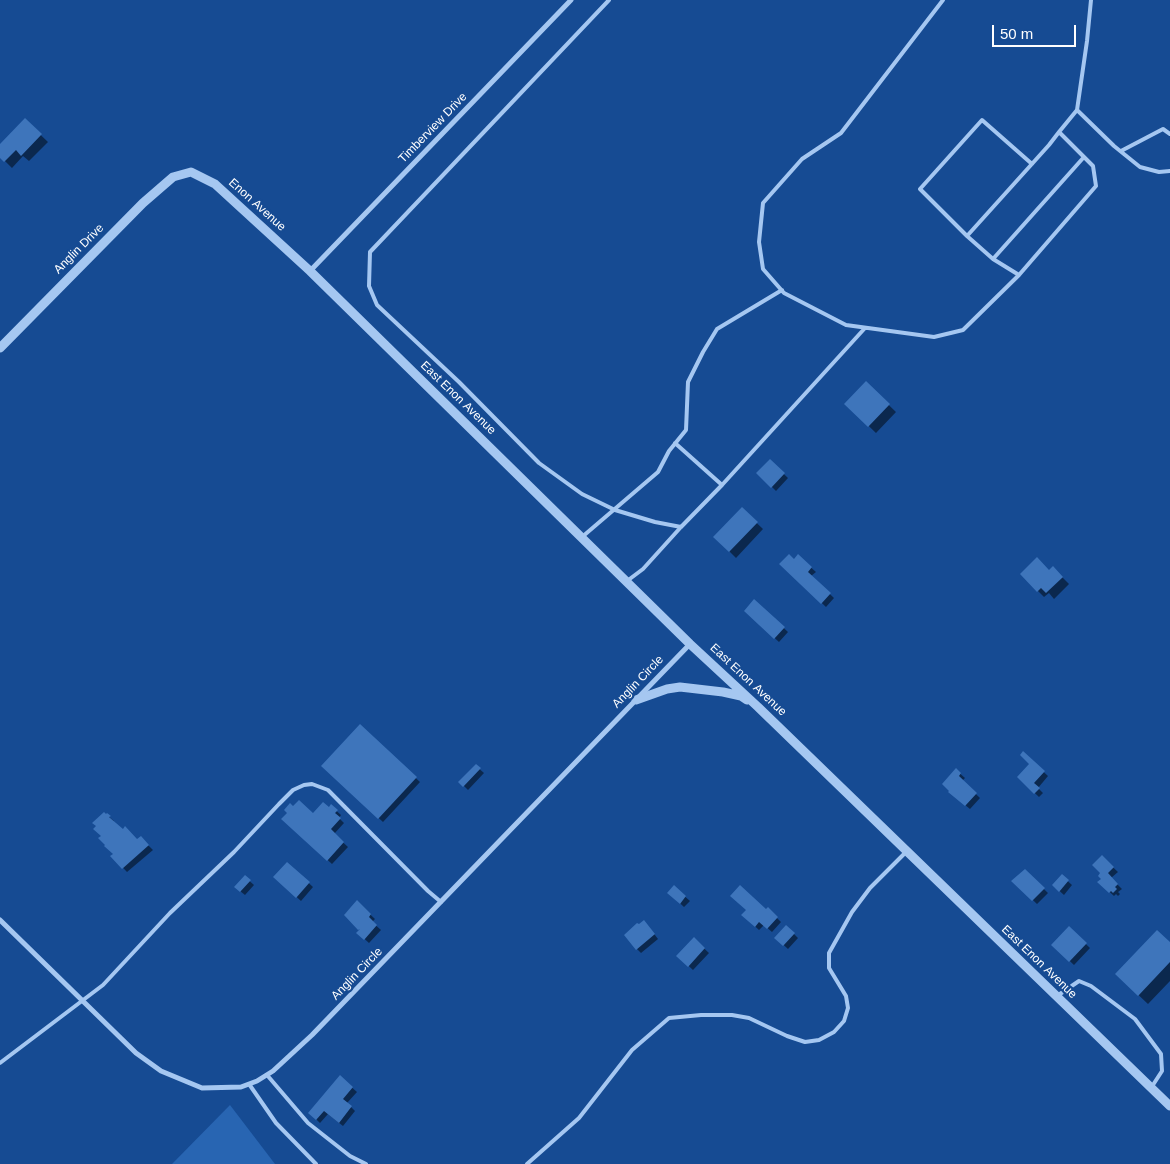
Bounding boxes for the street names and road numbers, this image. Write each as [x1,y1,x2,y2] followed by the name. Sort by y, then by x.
[396,90,470,166] street label: Timberview Drive
[225,176,289,234] street label: Enon Avenue
[51,221,107,277] street label: Anglin Drive
[417,358,499,438] street label: East Enon Avenue
[707,641,789,719] street label: East Enon Avenue
[609,653,667,711] street label: Anglin Circle
[998,922,1080,1002] street label: East Enon Avenue
[328,945,386,1003] street label: Anglin Circle

